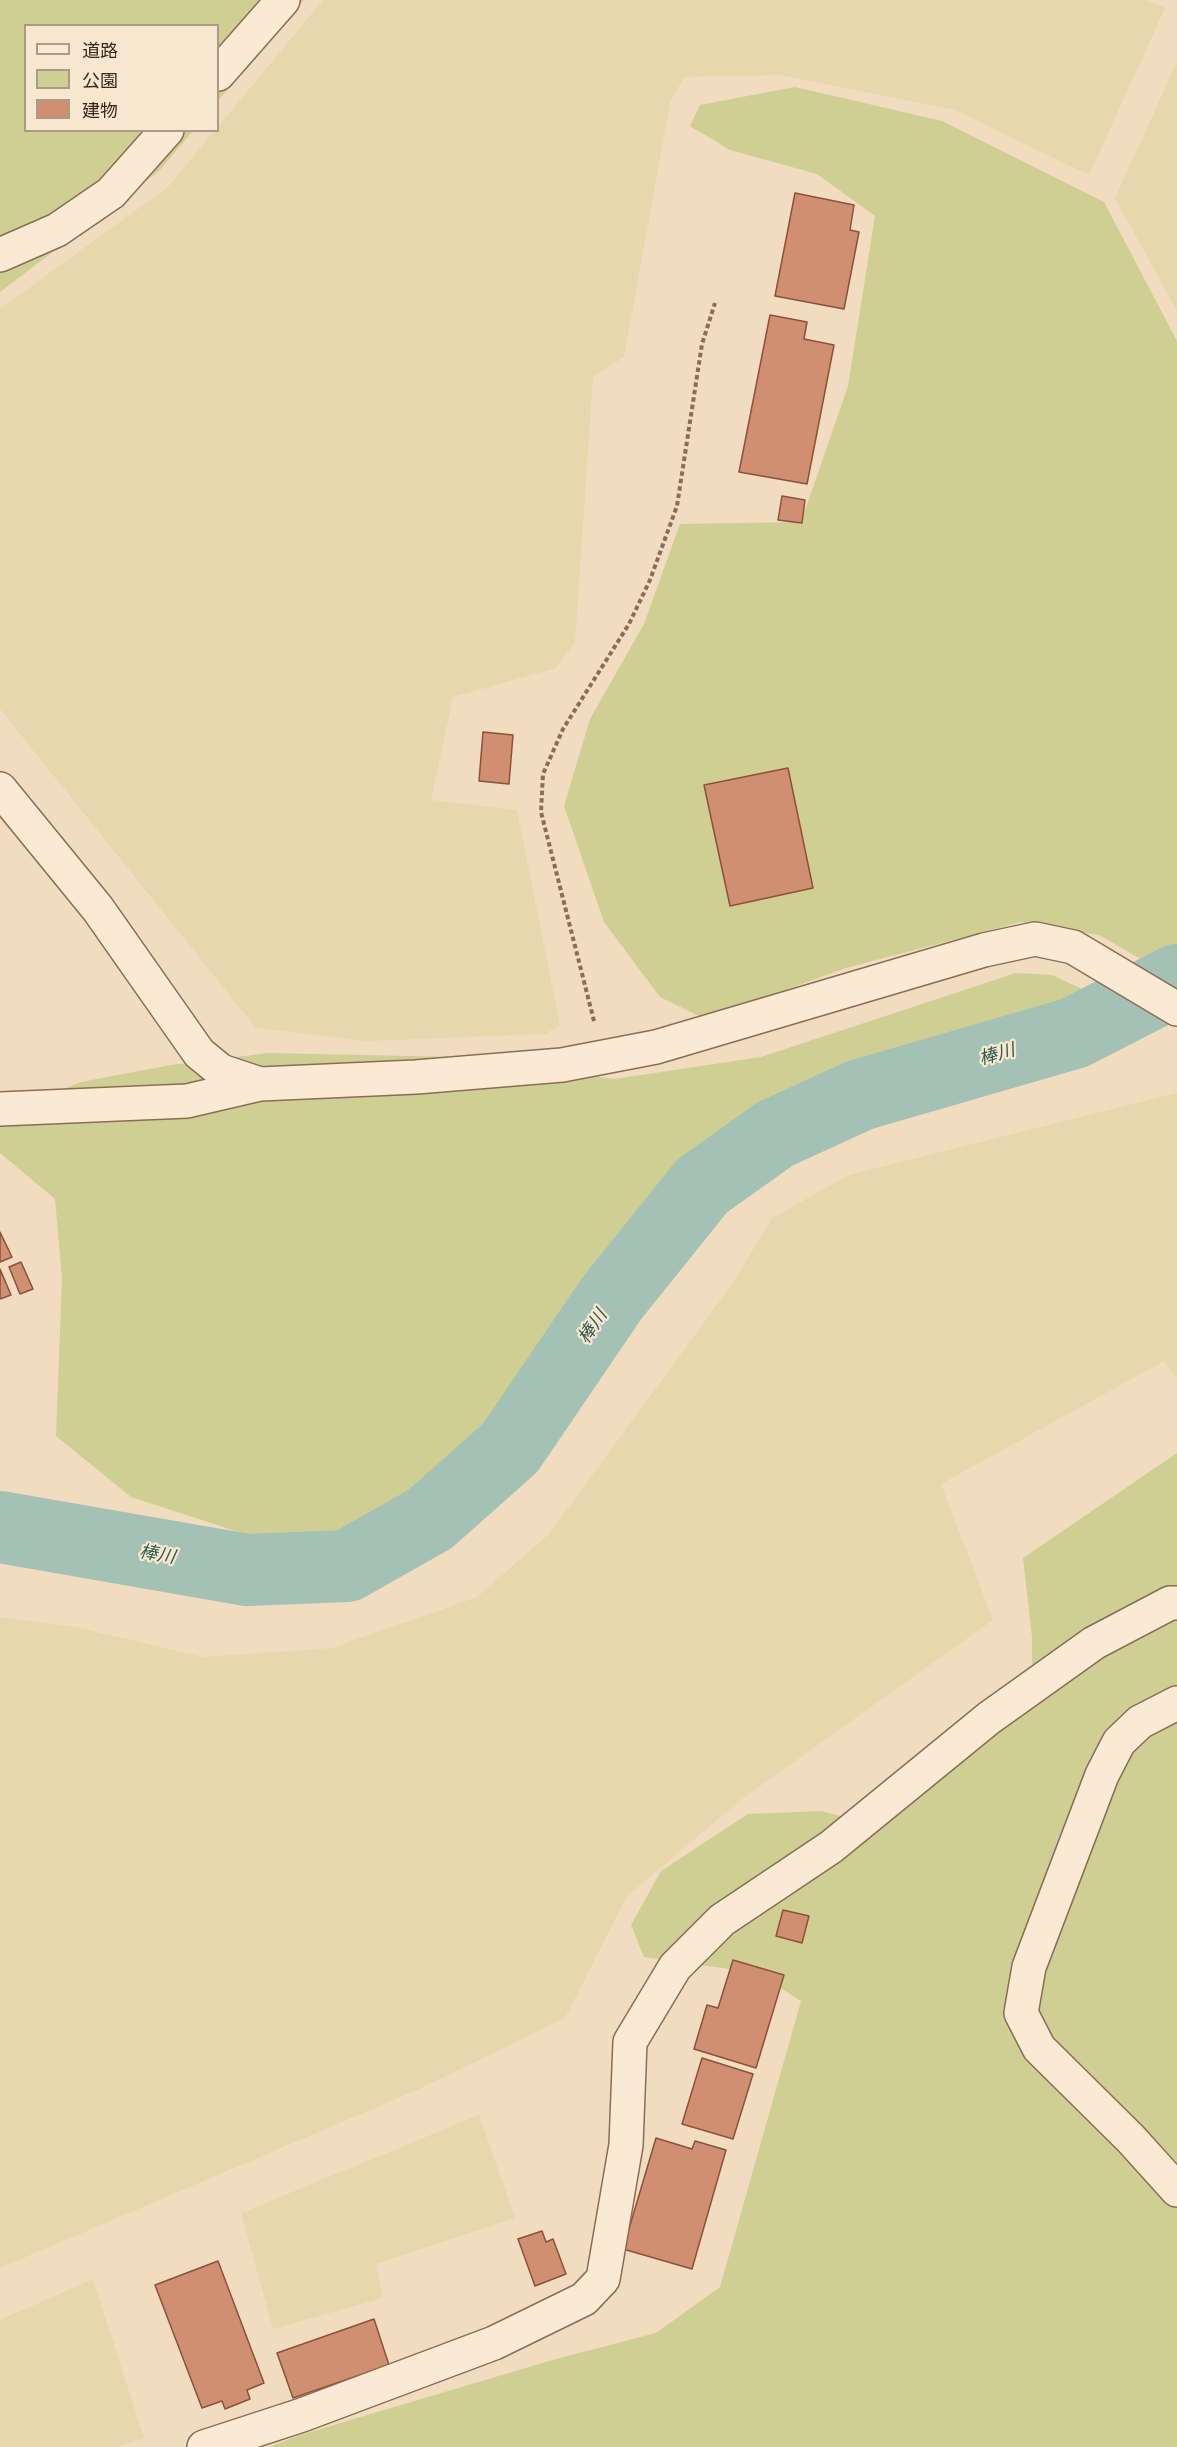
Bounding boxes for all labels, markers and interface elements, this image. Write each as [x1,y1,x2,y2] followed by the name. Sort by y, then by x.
[24,24,219,132] legend
[82,40,118,62] text: 道路
[82,70,118,92] text: 公園
[82,100,118,122] text: 建物
[977,1040,1017,1070] water label: 棒川
[574,1306,612,1348] water label: 棒川
[137,1541,177,1569] water label: 棒川

